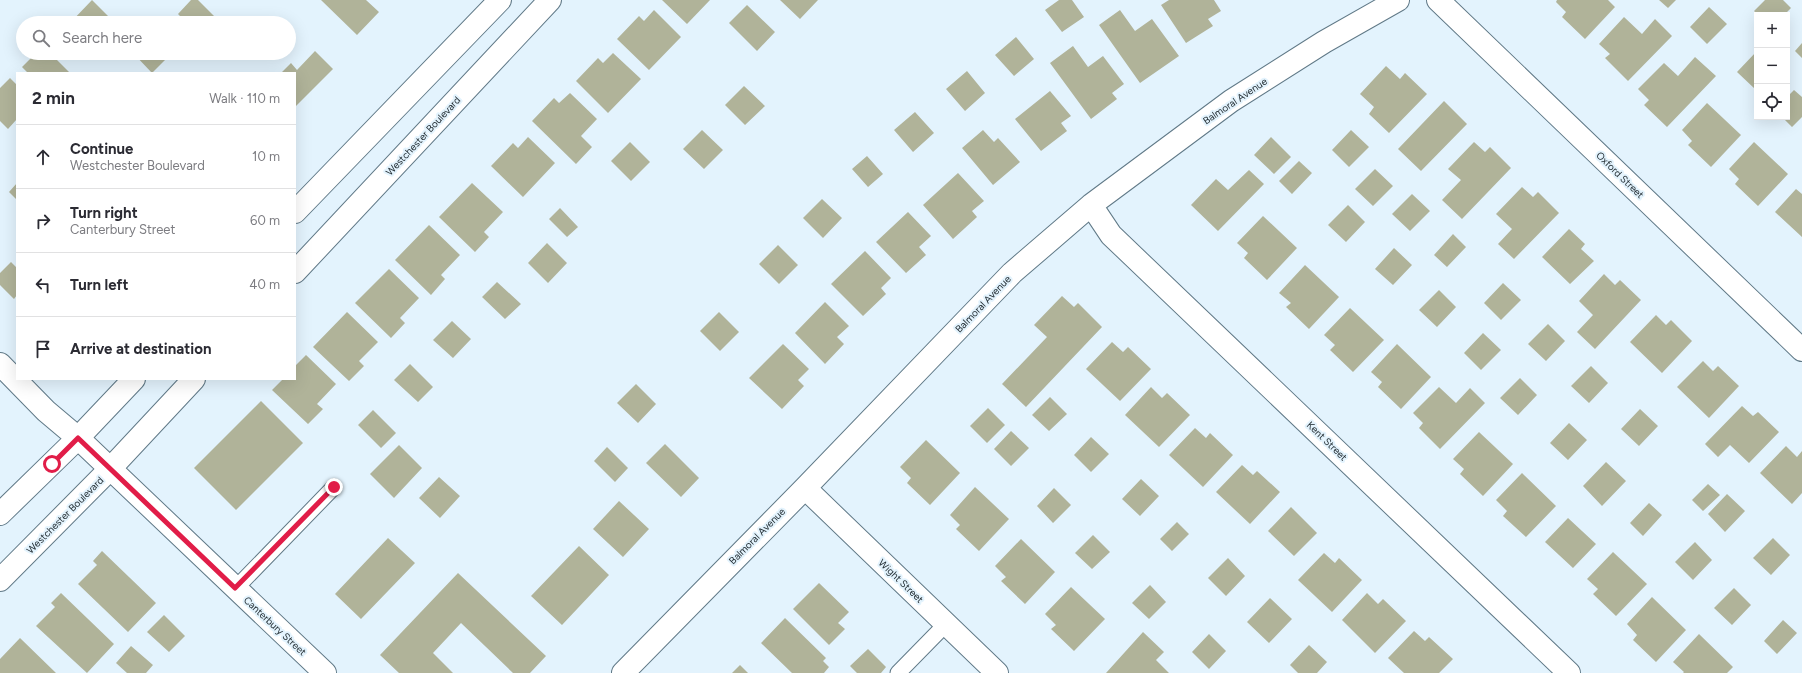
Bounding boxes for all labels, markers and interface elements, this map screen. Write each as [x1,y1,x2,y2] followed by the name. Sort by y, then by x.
[1754,12,1790,120] map controls
[1754,12,1790,48] button: +
[16,16,296,60] search box
[30,27,52,49] icon: search
[62,29,142,47] text: Search here
[1754,48,1790,84] button: −
[1200,74,1270,127] street label: Balmoral Avenue
[1754,84,1790,120] button: locate
[32,88,75,108] text: 2 min
[209,91,280,106] text: Walk · 110 m
[383,94,463,178] street label: Westchester Boulevard
[70,140,133,158] text: Continue
[32,146,54,168] icon: ahead
[252,149,280,164] text: 10 m
[1593,149,1647,201] street label: Oxford Street
[70,158,205,173] text: Westchester Boulevard
[70,204,138,222] text: Turn right
[32,210,54,232] icon: right
[250,213,280,228] text: 60 m
[70,222,175,237] text: Canterbury Street
[952,272,1014,335] street label: Balmoral Avenue
[32,274,54,296] icon: left
[70,276,128,294] text: Turn left
[249,277,280,292] text: 40 m
[32,338,54,360] icon: arrive
[70,340,211,358] text: Arrive at destination
[1304,419,1350,464] street label: Kent Street
[43,455,61,473] route start
[24,474,106,556] street label: Westchester Boulevard
[325,478,343,496] route end
[726,505,788,567] street label: Balmoral Avenue
[876,556,926,606] street label: Wight Street
[241,594,309,659] street label: Canterbury Street

